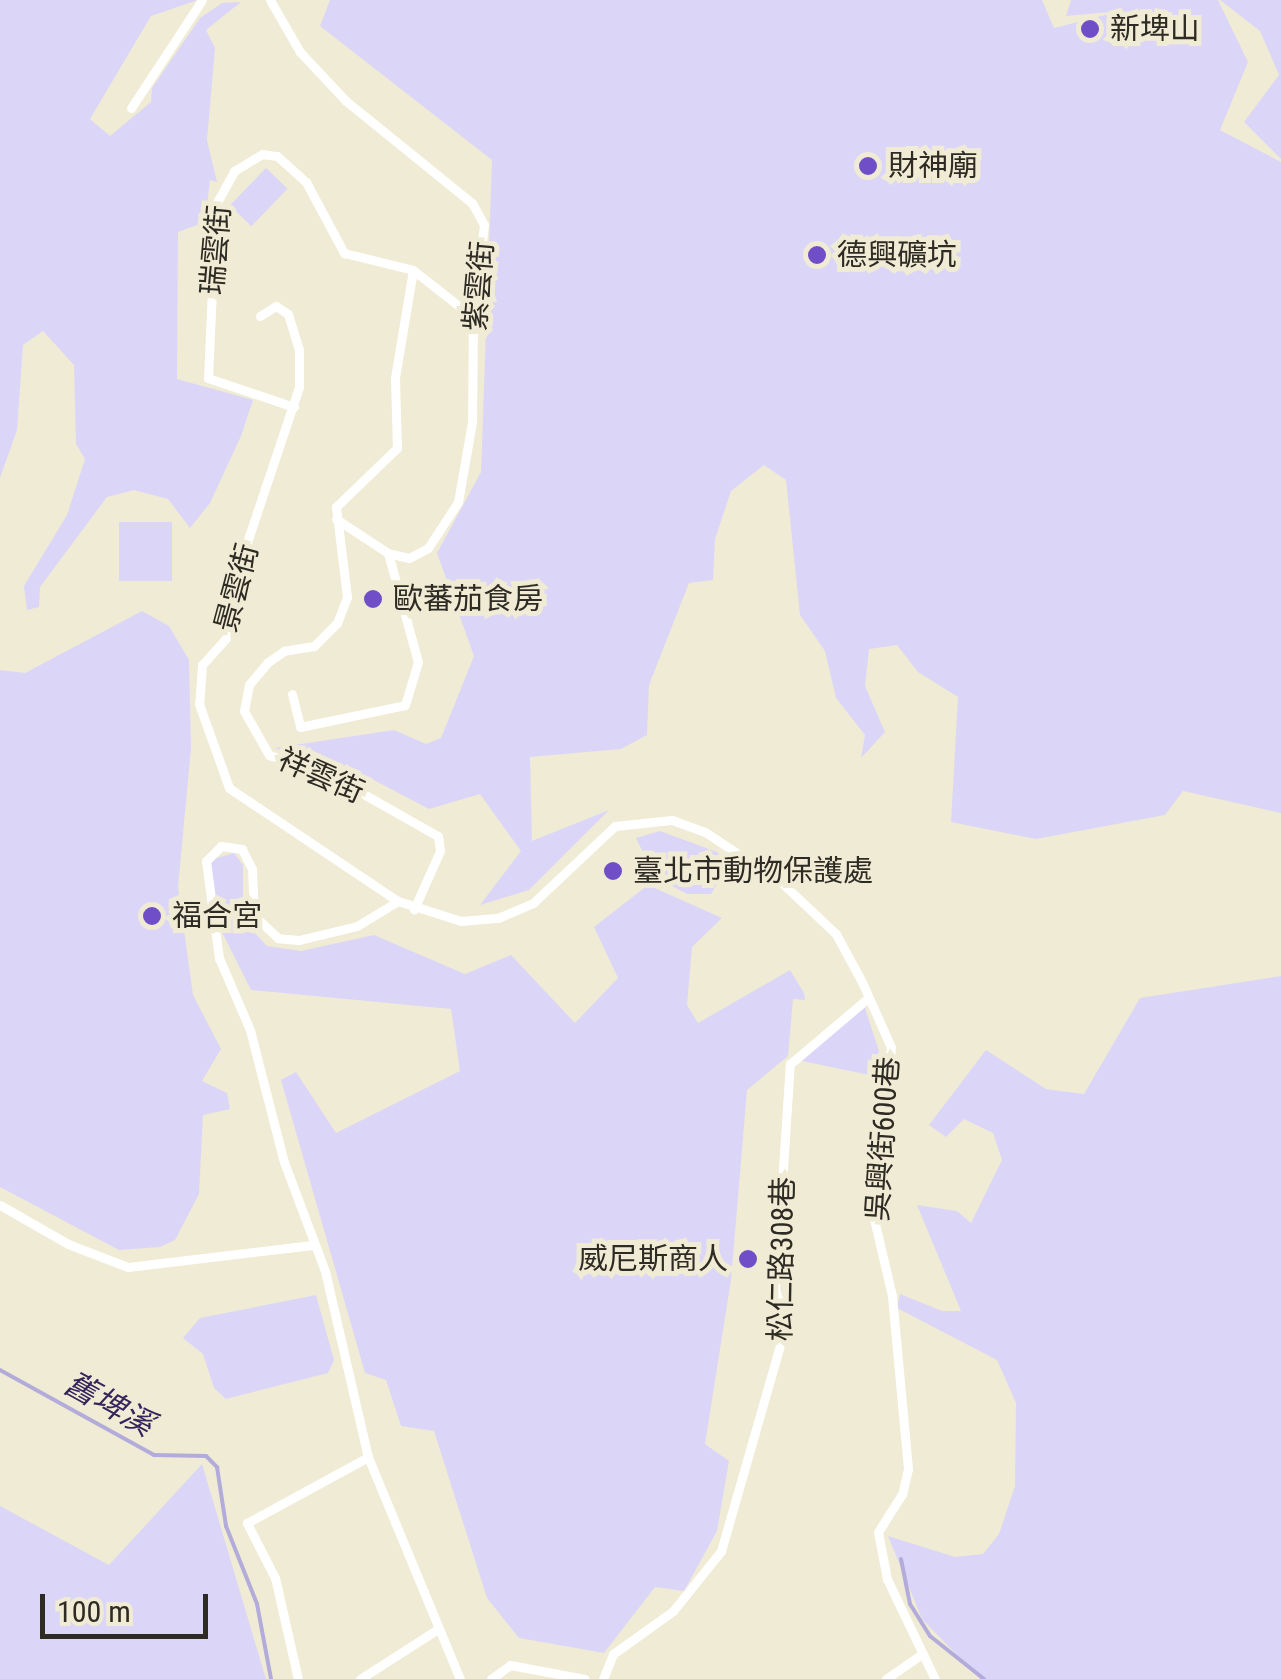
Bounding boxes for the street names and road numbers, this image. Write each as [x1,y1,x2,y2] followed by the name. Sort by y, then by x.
[194,204,238,296] street label: 瑞雲街
[457,240,501,332] street label: 紫雲街
[208,540,266,636] street label: 景雲街
[273,741,369,811] street label: 祥雲街
[859,1056,907,1222] street label: 吳興街600巷
[763,1176,801,1342] street label: 松仁路308巷

